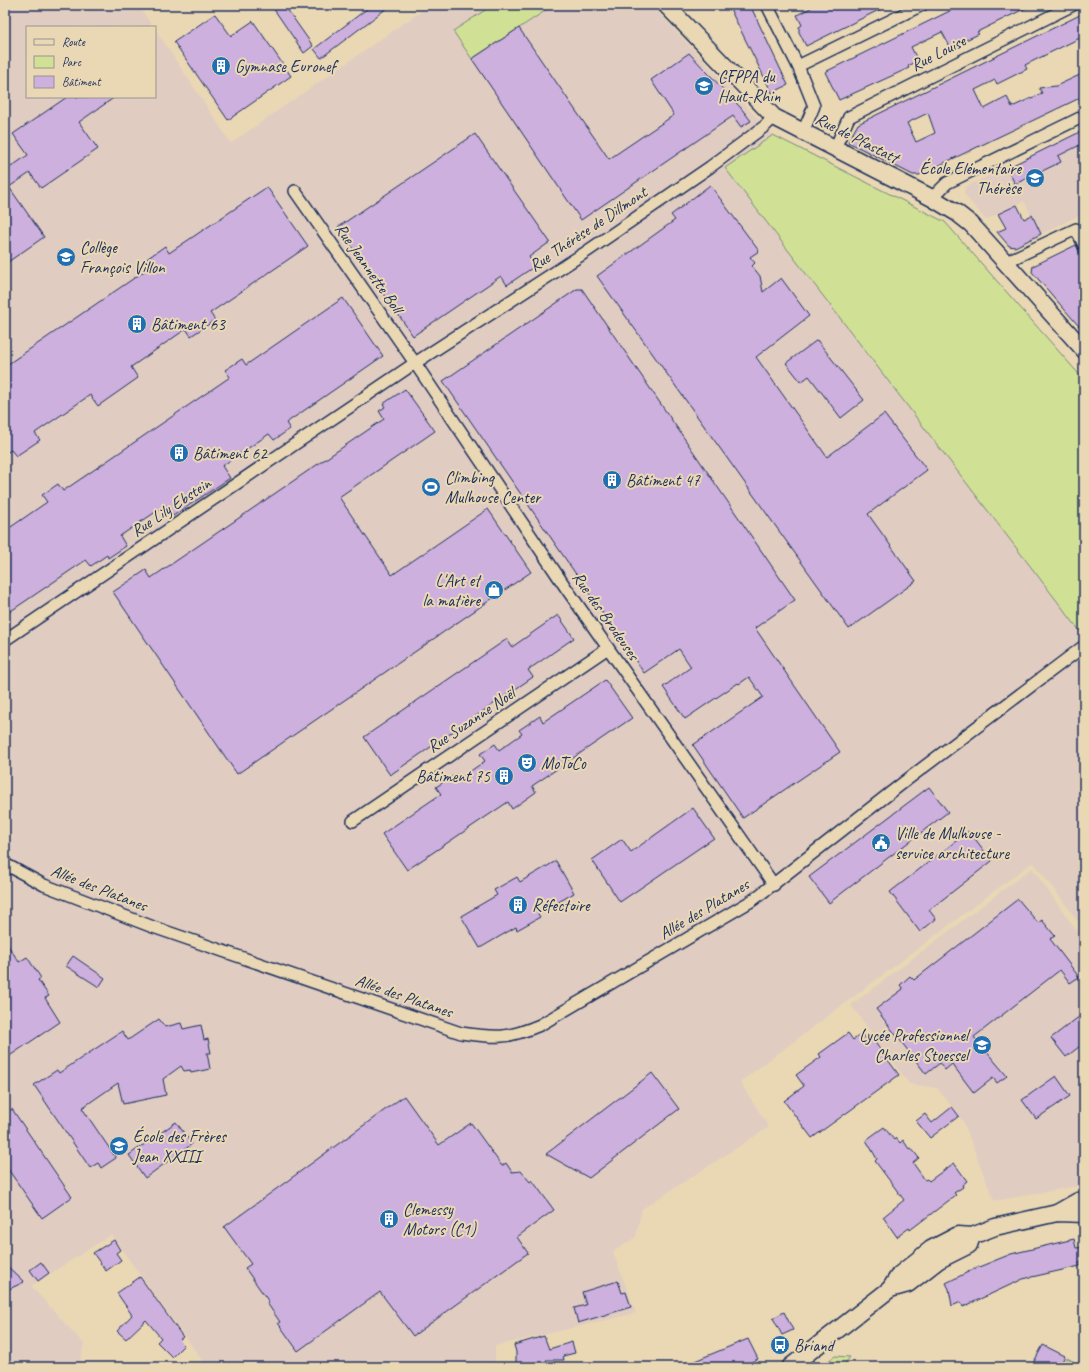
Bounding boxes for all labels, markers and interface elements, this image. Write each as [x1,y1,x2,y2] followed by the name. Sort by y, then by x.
[26,26,156,98] legend
[907,30,970,76] street label: Rue Louise
[62,34,86,50] text: Route
[62,54,82,70] text: Parc
[210,55,232,77] building icon: Gymnase Euronef
[235,56,340,77] place label: Gymnase Euronef
[718,66,781,107] place label: CFPPA du Haut-Rhin
[62,74,101,90] text: Bâtiment
[693,75,715,97] school or university icon: CFPPA du Haut-Rhin
[812,108,904,169] street label: Rue de Pfastatt
[920,157,1022,199] place label: École Elémentaire Thérèse
[1024,167,1046,189] school or university icon: École Elémentaire Thérèse
[525,181,653,276] street label: Rue Thérèse de Dillmont
[330,219,410,320] street label: Rue Jeannette Boll
[80,237,166,278] place label: Collège François Villon
[55,246,77,268] school or university icon: Collège François Villon
[126,313,148,335] building icon: Bâtiment 63
[151,314,226,335] place label: Bâtiment 63
[168,442,190,464] building icon: Bâtiment 62
[193,443,268,464] place label: Bâtiment 62
[445,467,542,508] place label: Climbing Mulhouse Center
[601,469,623,491] building icon: Bâtiment 47
[626,470,701,491] place label: Bâtiment 47
[127,472,216,541] street label: Rue Lily Ebstein
[420,476,442,498] sports icon: Climbing Mulhouse Center
[568,568,645,666] street label: Rue des Brodeuses
[422,570,482,611] place label: L'Art et la matière
[483,579,505,601] shop icon: L'Art et la matière
[423,681,521,757] street label: Rue Suzanne Noël
[516,752,538,774] theatre icon: MoToCo
[541,753,587,774] place label: MoToCo
[493,765,515,787] building icon: Bâtiment 75
[416,766,491,787] place label: Bâtiment 75
[895,823,1010,864] place label: Ville de Mulhouse - service architecture
[870,832,892,854] public building icon: Ville de Mulhouse - service architecture
[48,860,152,917] street label: Allée des Platanes
[655,873,755,944] street label: Allée des Platanes
[507,894,529,916] building icon: Réfectoire
[532,895,591,916] place label: Réfectoire
[353,970,457,1023] street label: Allée des Platanes
[859,1025,971,1066] place label: Lycée Professionnel Charles Stoessel
[971,1034,993,1056] school or university icon: Lycée Professionnel Charles Stoessel
[132,1125,227,1167] place label: École des Frères Jean XXIII
[108,1135,130,1157] school or university icon: École des Frères Jean XXIII
[403,1199,477,1240] place label: Clemessy Motors (C1)
[378,1208,400,1230] building icon: Clemessy Motors (C1)
[769,1334,791,1356] bus stop icon: Briand
[794,1335,836,1356] place label: Briand

